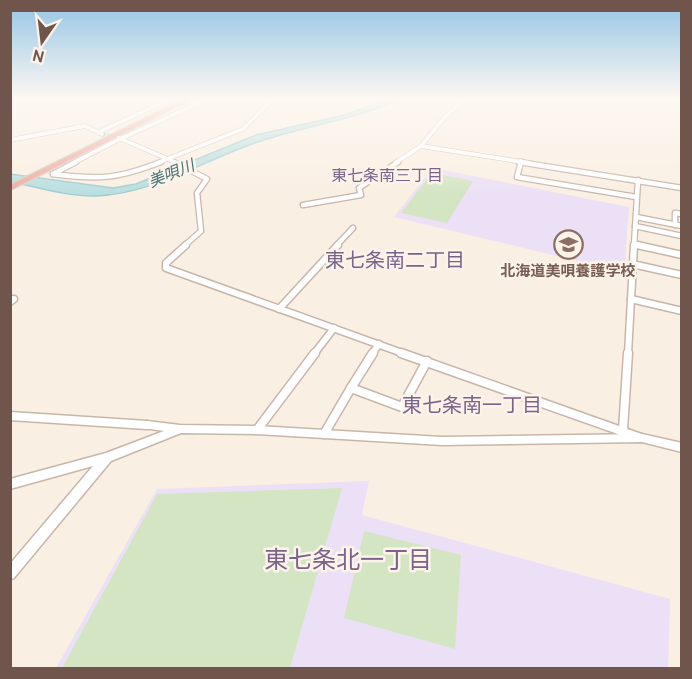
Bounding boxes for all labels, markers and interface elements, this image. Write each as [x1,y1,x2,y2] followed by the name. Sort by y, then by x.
[12,12,72,72] north arrow
[31,45,46,67] text: N
[145,155,199,191] water label: 美唄川
[331,166,443,185] district label: 東七条南三丁目
[552,228,584,260] school or university icon: 北海道美唄養護学校
[325,248,465,272] district label: 東七条南二丁目
[500,262,636,280] place label: 北海道美唄養護学校
[402,393,542,417] district label: 東七条南一丁目
[264,545,432,574] district label: 東七条北一丁目

